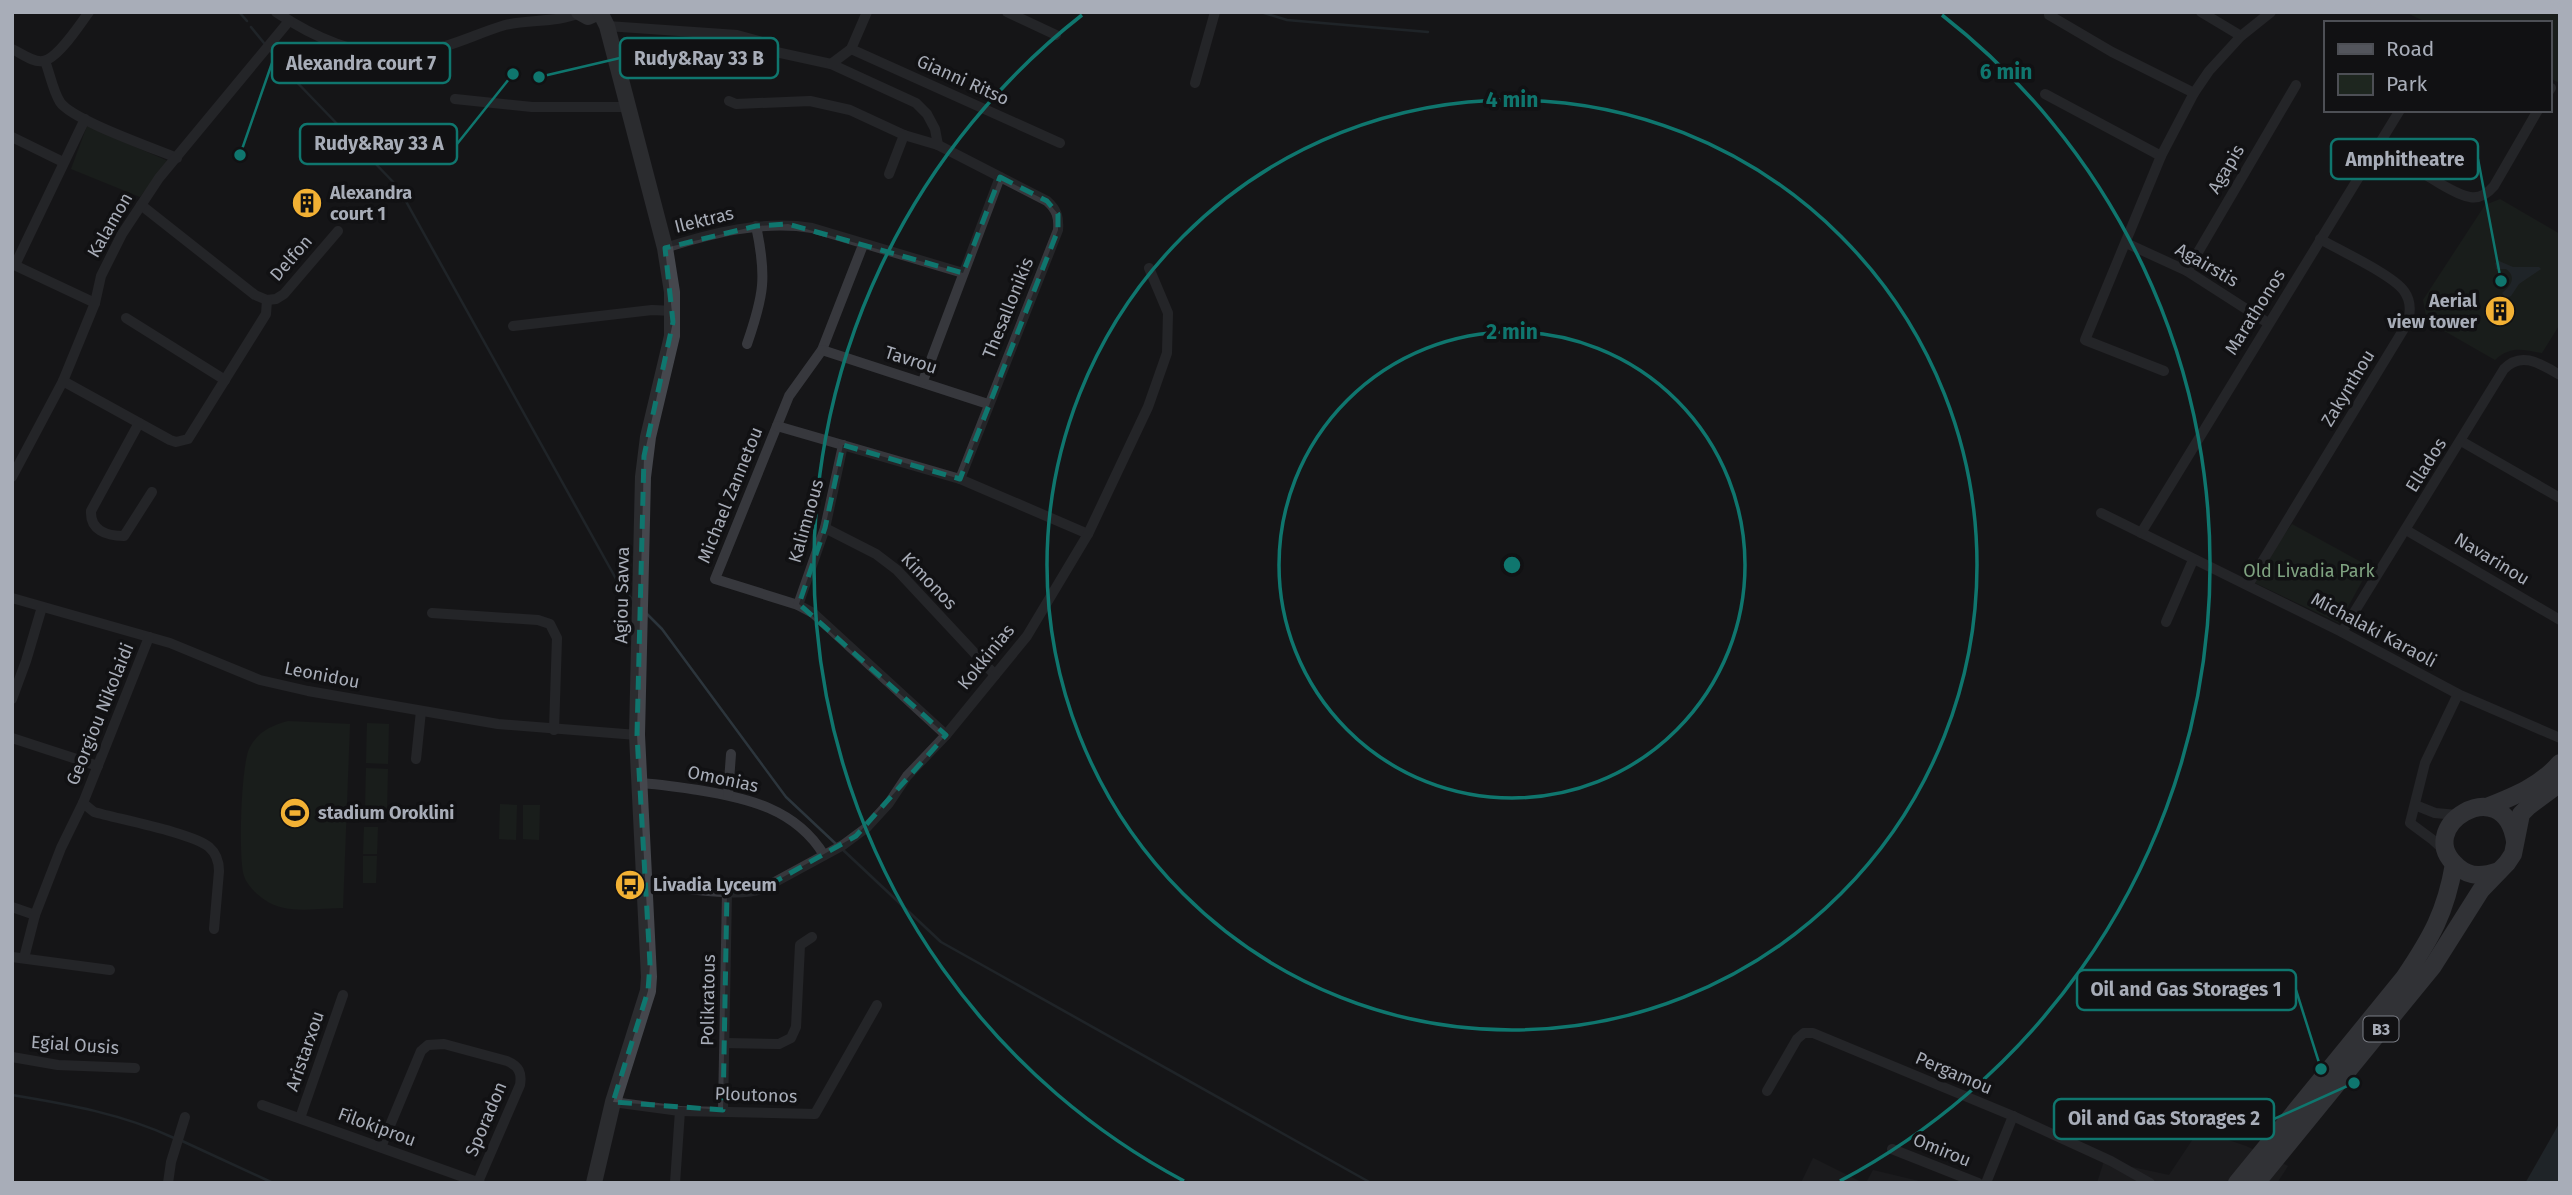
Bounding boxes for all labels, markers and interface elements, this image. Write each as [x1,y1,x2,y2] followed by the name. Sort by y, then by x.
[2324,21,2551,112] legend
[2386,36,2434,62] text: Road
[620,38,778,78] callout: Rudy&Ray 33 B
[272,43,450,83] callout: Alexandra court 7
[634,47,764,70] text: Rudy&Ray 33 B
[914,50,1012,110] street label: Gianni Ritso
[285,52,436,75] text: Alexandra court 7
[1980,59,2032,85] text: 6 min
[2386,71,2428,97] text: Park
[1486,87,1538,113] text: 4 min
[300,124,457,164] callout: Rudy&Ray 33 A
[314,132,444,155] text: Rudy&Ray 33 A
[2331,139,2478,179] callout: Amphitheatre
[2203,140,2249,198] street label: Agapis
[2345,148,2464,171] text: Amphitheatre
[329,182,412,225] place label: Alexandra court 1
[290,186,324,220] building icon: Alexandra court 1
[83,189,137,261] street label: Kalamon
[672,202,736,238] street label: Ilektras
[265,231,317,285] street label: Delfon
[2172,238,2242,292] street label: Agairstis
[978,254,1038,362] street label: Thesallonikis
[2220,265,2290,359] street label: Marathonos
[2386,290,2478,333] place label: Aerial view tower
[2483,294,2517,328] building icon: Aerial view tower
[1486,319,1538,345] text: 2 min
[882,341,940,379] street label: Tavrou
[2317,346,2379,430] street label: Zakynthou
[693,424,767,566] street label: Michael Zannetou
[2401,434,2451,496] street label: Ellados
[784,477,828,565] street label: Kalimnous
[2450,528,2534,590] street label: Navarinou
[610,546,634,644] street label: Agiou Savva
[896,548,962,614] street label: Kimonos
[1500,553,1524,577] centre of rings
[2243,560,2375,582] park label: Old Livadia Park
[2307,588,2441,672] street label: Michalaki Karaoli
[953,620,1019,694] street label: Kokkinias
[61,640,139,788] street label: Georgiou Nikolaidi
[282,657,362,693] street label: Leonidou
[685,761,761,797] street label: Omonias
[278,796,312,830] sports icon: stadium Oroklini
[318,802,454,824] place label: stadium Oroklini
[613,868,647,902] bus stop icon: Livadia Lyceum
[653,874,777,896] place label: Livadia Lyceum
[696,954,720,1046] street label: Polikratous
[2077,970,2296,1010] callout: Oil and Gas Storages 1
[2090,978,2282,1001] text: Oil and Gas Storages 1
[281,1008,329,1094] street label: Aristarxou
[2364,1016,2398,1042] road number: B3
[30,1031,120,1059] street label: Egial Ousis
[1912,1047,1996,1099] street label: Pergamou
[460,1078,512,1160] street label: Sporadon
[714,1083,798,1107] street label: Ploutonos
[2054,1099,2274,1139] callout: Oil and Gas Storages 2
[335,1103,419,1151] street label: Filokiprou
[2068,1107,2260,1130] text: Oil and Gas Storages 2
[1910,1128,1974,1172] street label: Omirou

